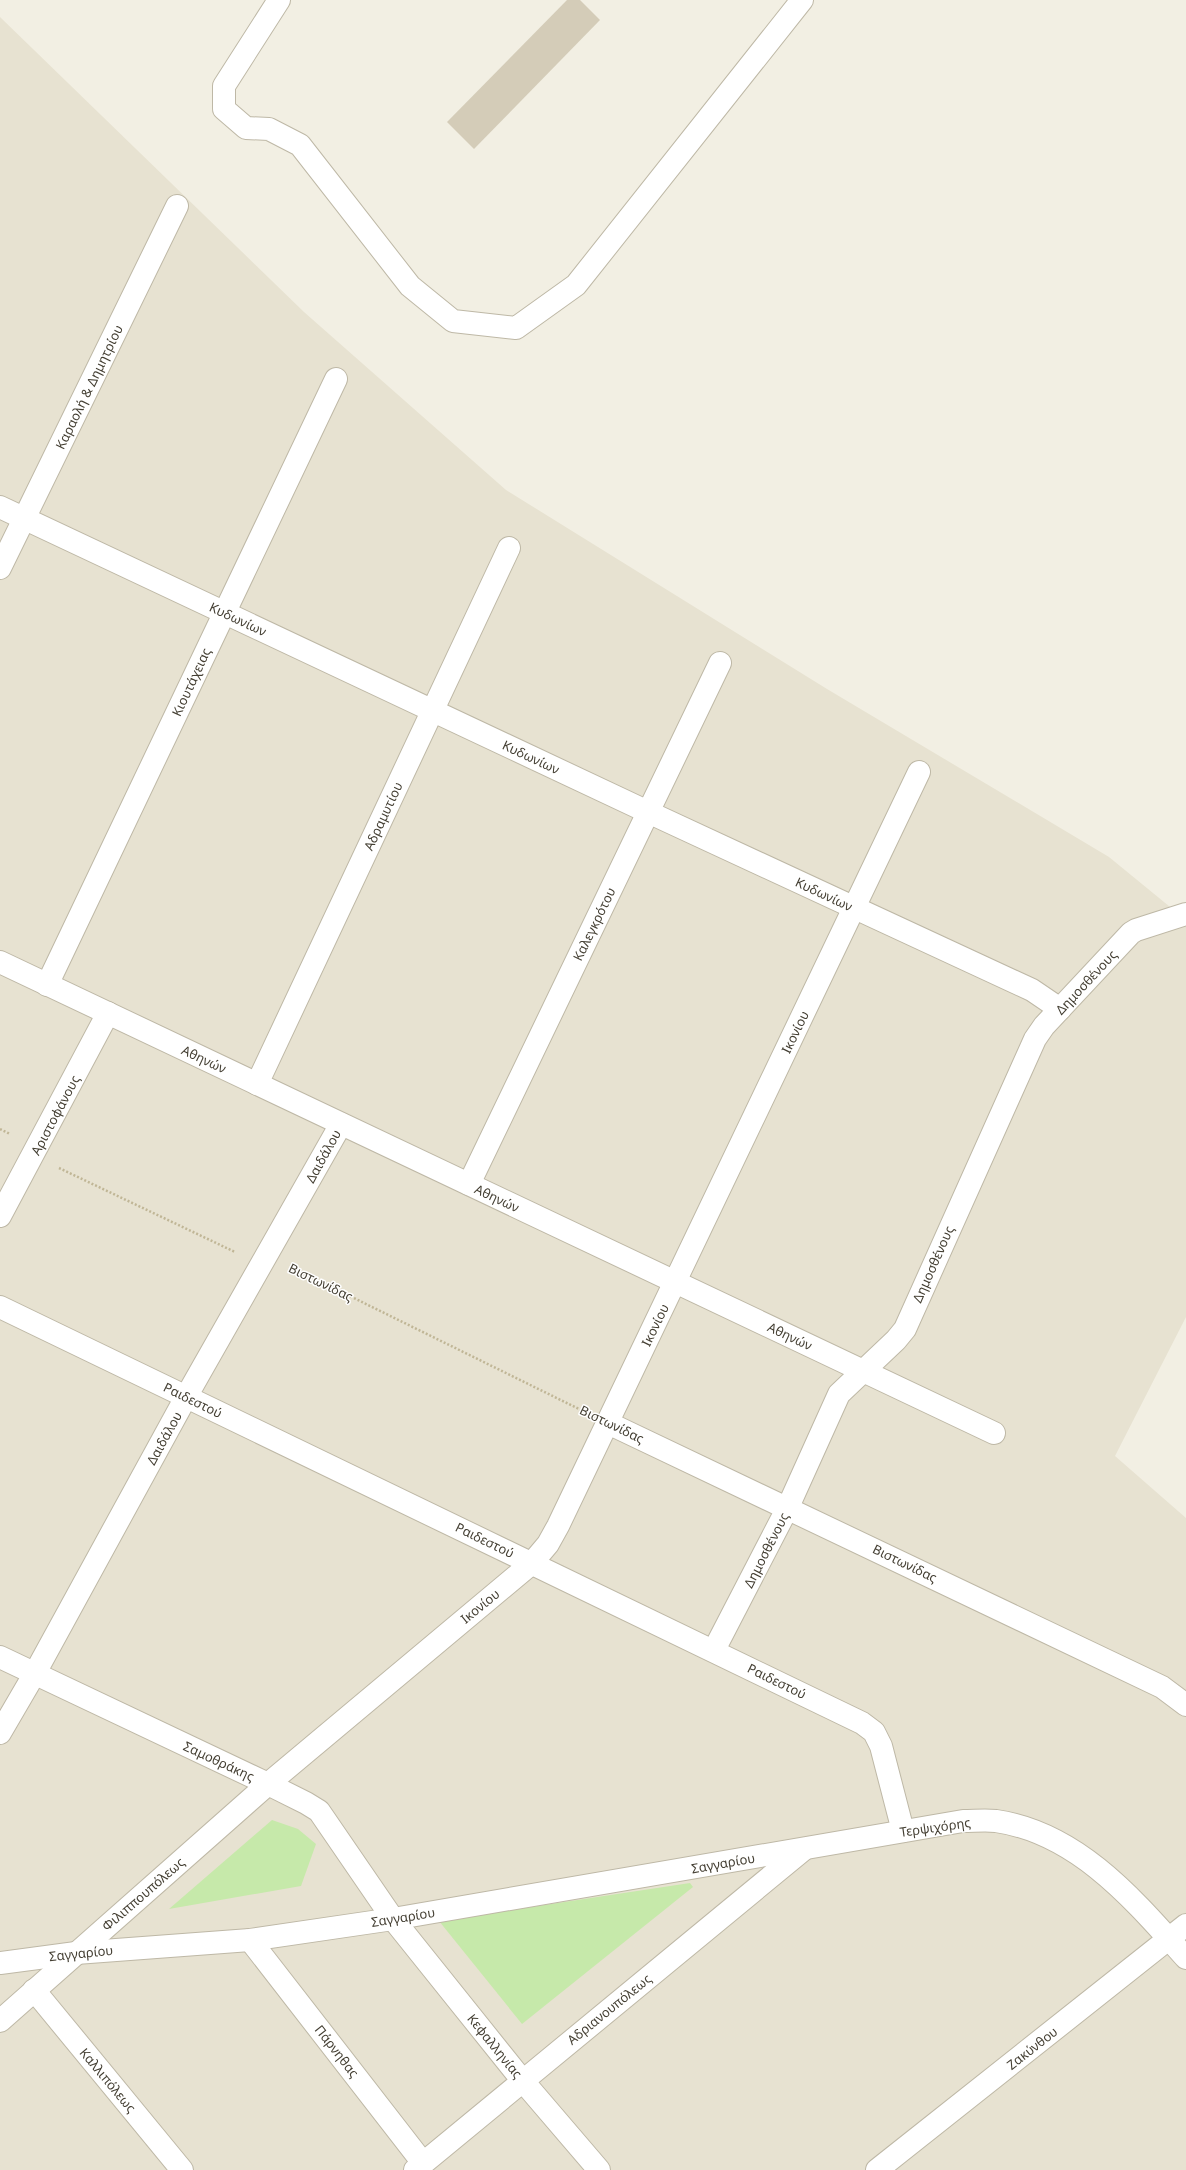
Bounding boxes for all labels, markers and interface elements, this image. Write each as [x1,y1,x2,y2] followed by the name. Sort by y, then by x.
[51,322,127,452] street label: Καραολή & Δημητρίου
[206,598,270,640] street label: Κυδωνίων
[167,645,215,719] street label: Κιουτάχειας
[499,736,563,778] street label: Κυδωνίων
[359,779,407,853] street label: Αδραμυτίου
[792,873,856,915] street label: Κυδωνίων
[568,884,620,964] street label: Καλεγκρότου
[1051,946,1121,1018] street label: Δημοσθένους
[777,1008,813,1056] street label: Ικονίου
[179,1041,229,1077] street label: Αθηνών
[26,1072,84,1158] street label: Αριστοφάνους
[301,1126,345,1186] street label: Δαιδάλου
[472,1180,522,1216] street label: Αθηνών
[908,1223,958,1305] street label: Δημοσθένους
[286,1259,356,1305] street label: Βιστωνίδας
[637,1301,673,1349] street label: Ικονίου
[765,1318,815,1354] street label: Αθηνών
[161,1378,225,1422] street label: Ραιδεστού
[577,1401,647,1447] street label: Βιστωνίδας
[142,1408,186,1468] street label: Δαιδάλου
[739,1509,793,1591] street label: Δημοσθένους
[453,1518,517,1562] street label: Ραιδεστού
[870,1540,940,1586] street label: Βιστωνίδας
[457,1585,503,1627] street label: Ικονίου
[745,1659,809,1703] street label: Ραιδεστού
[181,1737,257,1785] street label: Σαμοθράκης
[898,1813,972,1841] street label: Τερψιχόρης
[690,1849,756,1877] street label: Σαγγαρίου
[98,1853,188,1935] street label: Φιλιππουπόλεως
[370,1903,436,1931] street label: Σαγγαρίου
[48,1941,114,1965] street label: Σαγγαρίου
[563,1969,655,2049] street label: Αδριανουπόλεως
[463,2010,527,2082] street label: Κεφαλληνίας
[311,2021,363,2081] street label: Πάρνηθας
[1003,2022,1061,2074] street label: Ζακύνθου
[76,2044,140,2116] street label: Καλλιπόλεως

